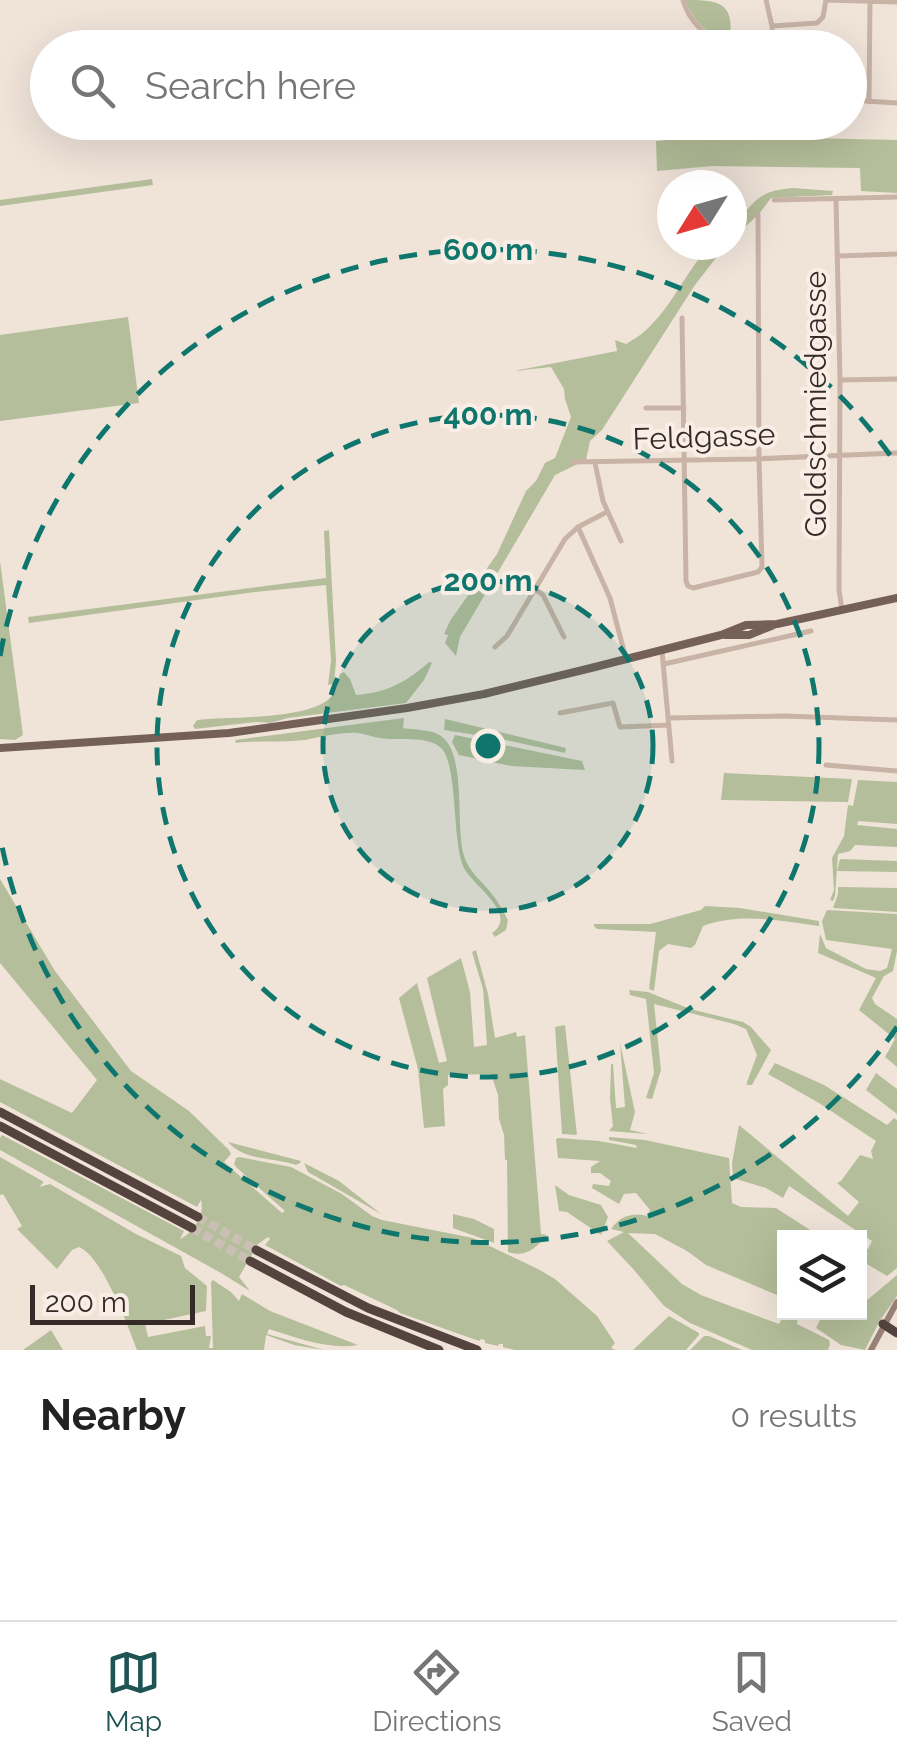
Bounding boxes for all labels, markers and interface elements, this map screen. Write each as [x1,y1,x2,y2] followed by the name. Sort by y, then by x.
[30,30,867,140] search box
[65,58,120,113] icon: search
[145,63,356,108] text: Search here
[657,170,747,260] north arrow
[443,232,533,267] text: 600 m
[798,271,833,537] street label: Goldschmiedgasse
[443,397,533,432] text: 400 m
[632,417,776,456] street label: Feldgasse
[444,563,532,598] text: 200 m
[470,728,506,764] centre of rings
[777,1230,867,1320] map controls
[777,1230,867,1320] button: layers
[30,1280,195,1324] scale bar
[45,1286,127,1319] text: 200 m
[40,1391,186,1440] text: Nearby
[730,1397,857,1434] text: 0 results
[105,1645,162,1738] tab: Map
[372,1645,502,1738] tab: Directions
[712,1645,792,1738] tab: Saved

